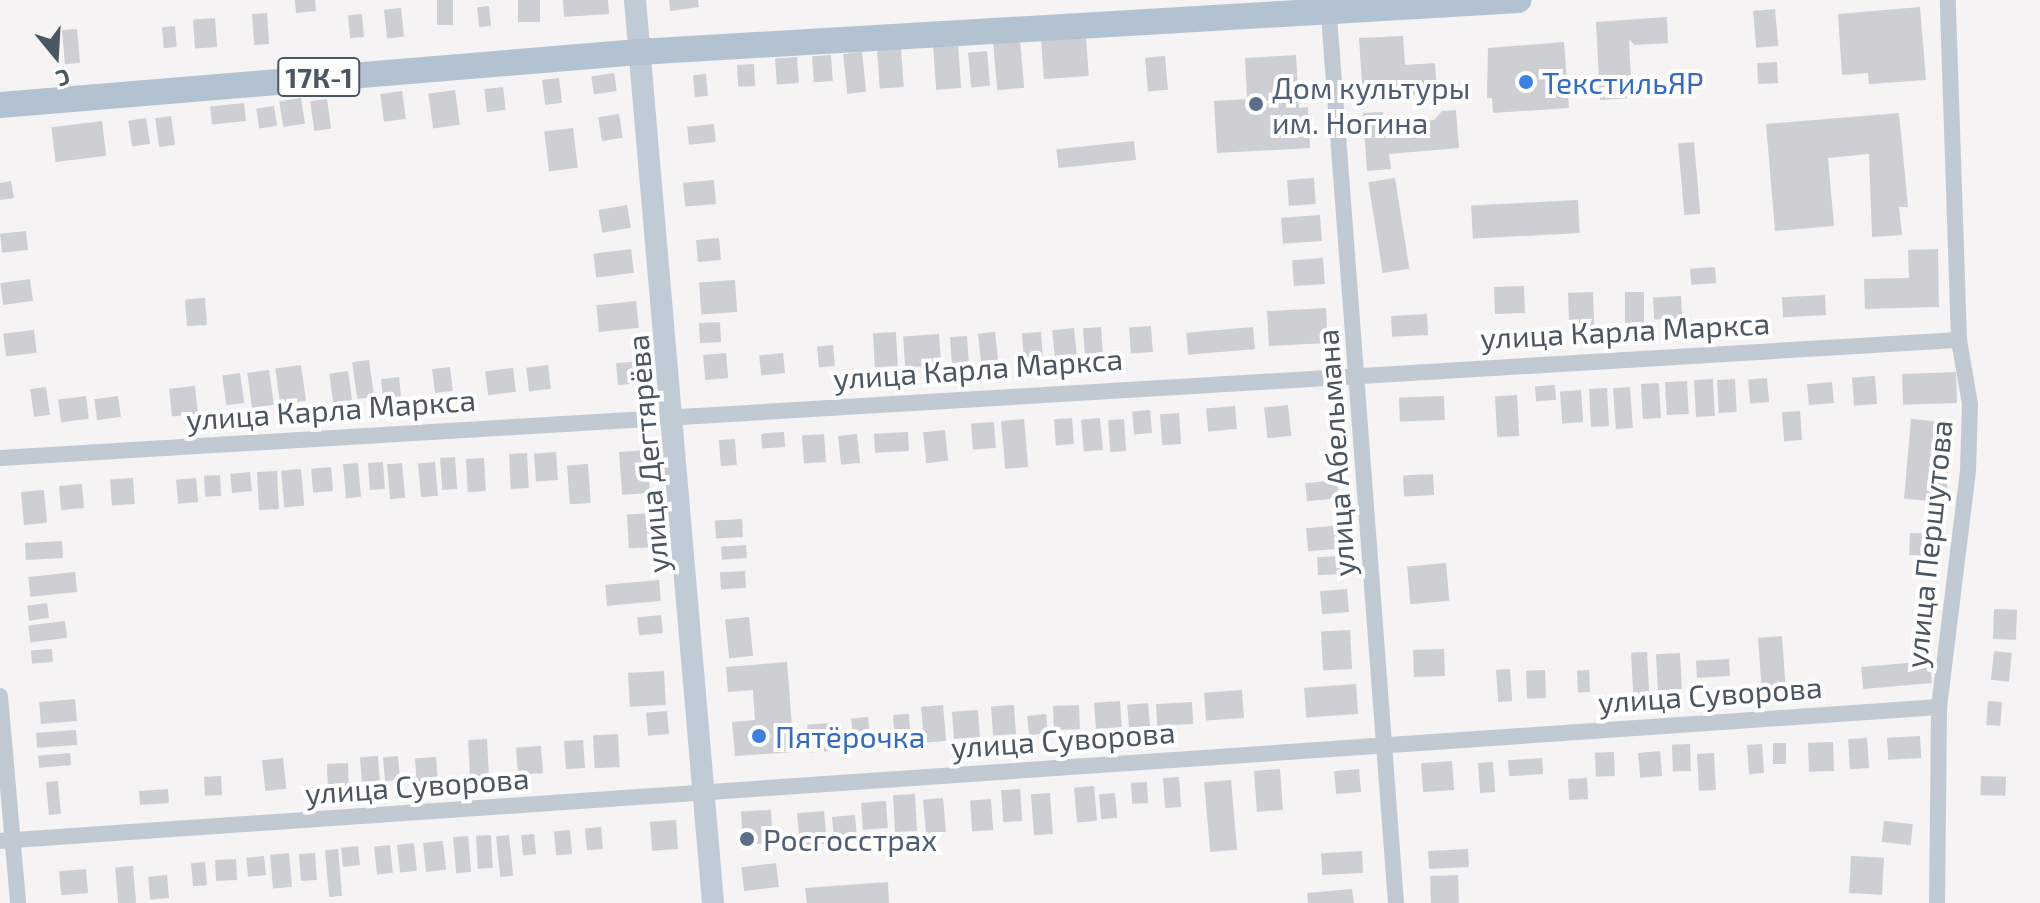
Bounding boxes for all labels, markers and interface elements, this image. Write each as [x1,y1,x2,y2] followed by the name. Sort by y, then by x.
[16,16,96,96] north arrow
[277,53,361,101] road number: 17К-1
[53,64,74,93] text: С
[1542,64,1704,100] place label: ТекстильЯР
[1272,69,1470,140] place label: Дом культуры им. Ногина
[1517,73,1535,91] marker: ТекстильЯР
[1247,95,1265,113] marker: Дом культуры им. Ногина
[1479,304,1771,356] street label: улица Карла Маркса
[1308,328,1362,578] street label: улица Абельмана
[619,333,675,575] street label: улица Дегтярёва
[832,340,1124,396] street label: улица Карла Маркса
[185,381,477,437] street label: улица Карла Маркса
[1897,418,1959,670] street label: улица Першутова
[1597,668,1823,720] street label: улица Суворова
[950,713,1176,765] street label: улица Суворова
[775,718,925,754] place label: Пятёрочка
[750,727,768,745] marker: Пятёрочка
[304,759,530,811] street label: улица Суворова
[763,821,937,857] place label: Росгосстрах
[738,830,756,848] marker: Росгосстрах

